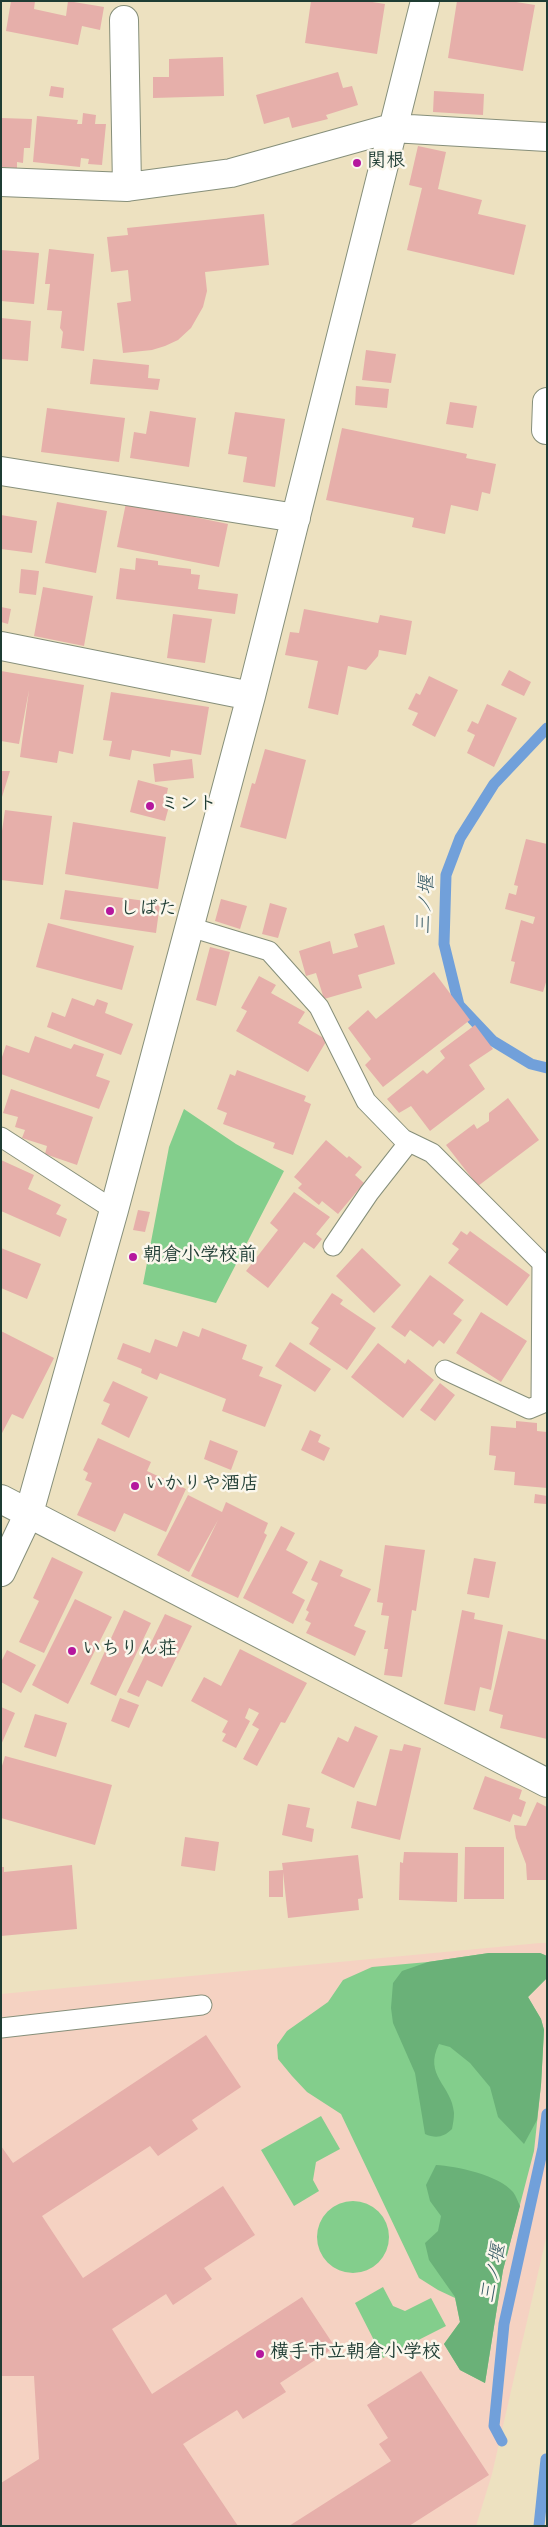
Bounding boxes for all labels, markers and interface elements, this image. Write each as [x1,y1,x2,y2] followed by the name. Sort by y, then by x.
[367,152,405,174] place label: 関根
[351,157,363,169] marker: 関根
[160,795,217,817] place label: ミント
[144,800,156,812] marker: ミント
[414,874,442,936] water label: 三ノ堰
[120,900,177,922] place label: しばた
[104,905,116,917] marker: しばた
[143,1246,257,1268] place label: 朝倉小学校前
[127,1251,139,1263] marker: 朝倉小学校前
[145,1475,259,1497] place label: いかりや酒店
[129,1480,141,1492] marker: いかりや酒店
[82,1640,177,1662] place label: いちりん荘
[66,1645,78,1657] marker: いちりん荘
[478,2242,514,2306] water label: 三ノ堰
[270,2343,441,2365] place label: 横手市立朝倉小学校
[254,2348,266,2360] marker: 横手市立朝倉小学校

